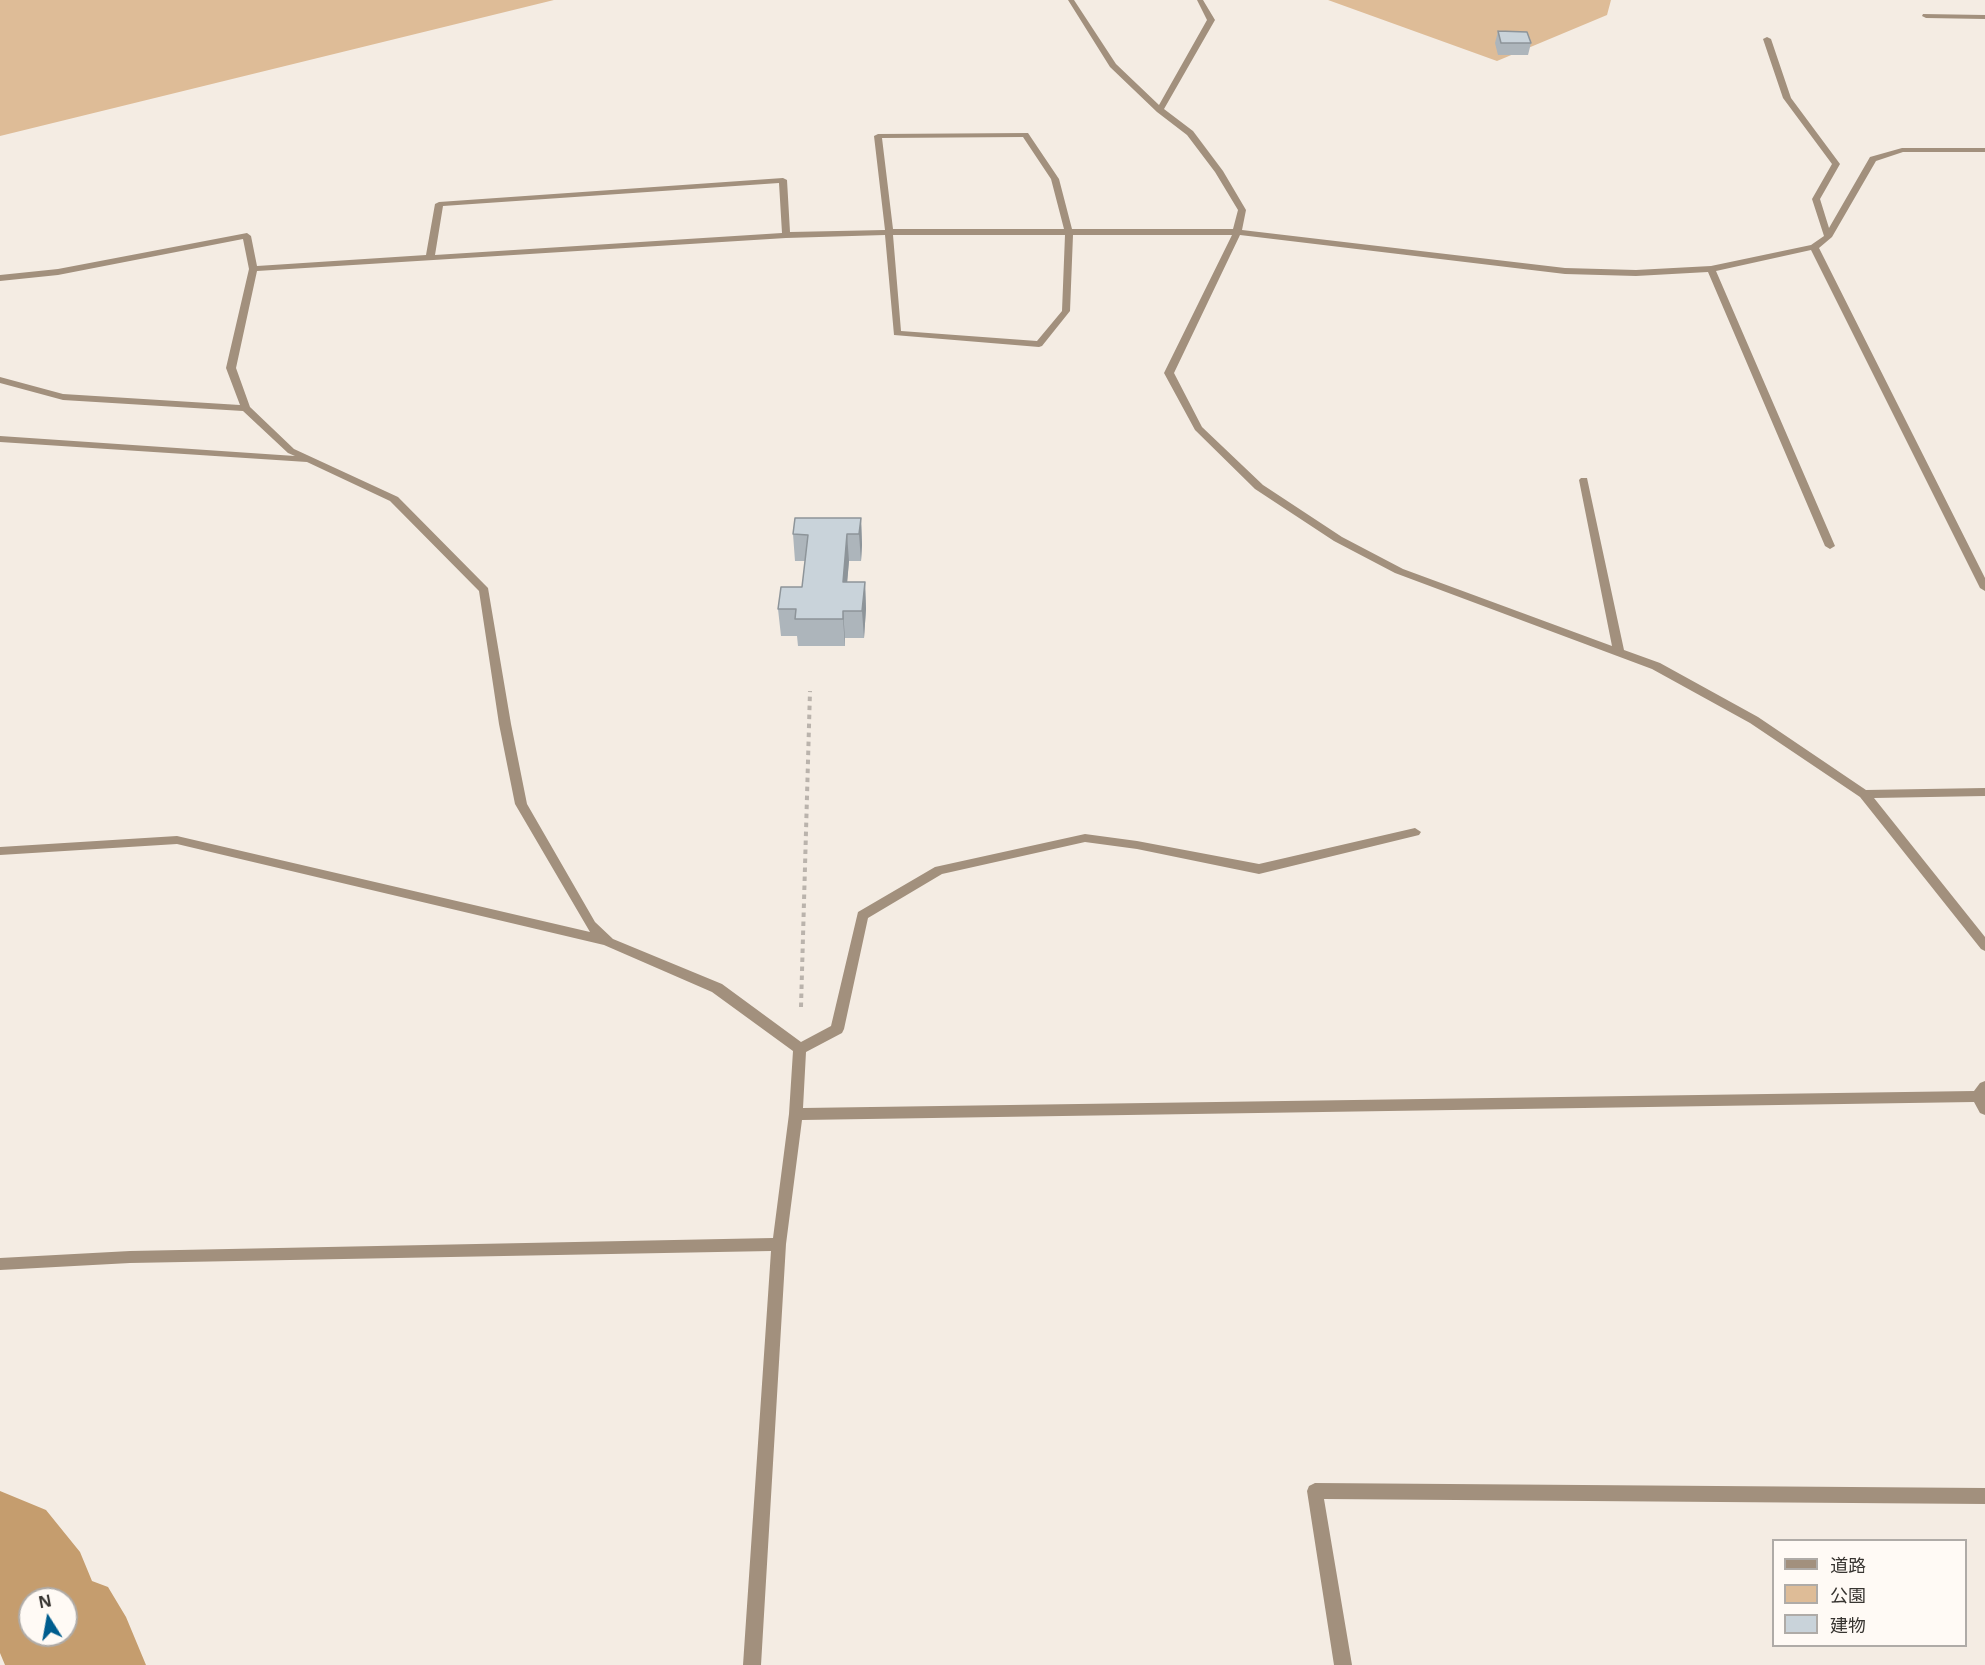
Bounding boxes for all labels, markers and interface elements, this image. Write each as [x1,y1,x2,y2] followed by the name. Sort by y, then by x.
[1772,1539,1967,1647] legend
[1830,1553,1866,1577] text: 道路
[1830,1583,1866,1607] text: 公園
[18,1587,78,1647] north arrow
[36,1589,53,1613] text: N
[1830,1613,1866,1637] text: 建物

